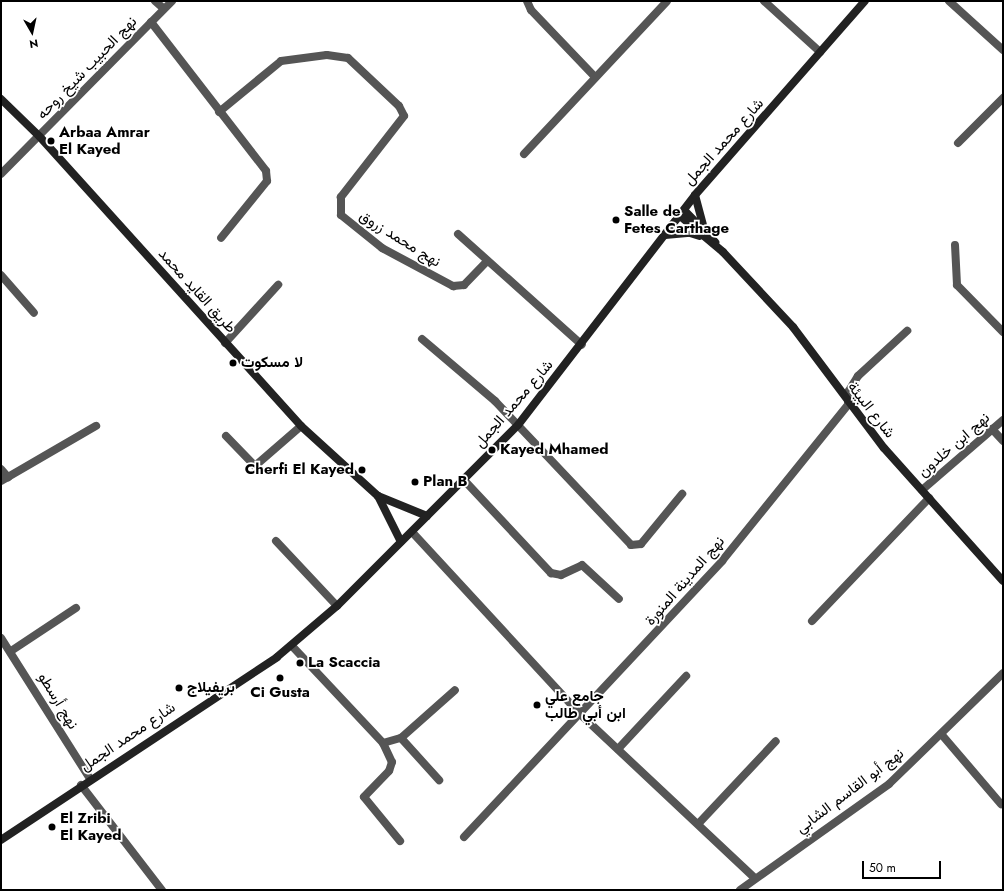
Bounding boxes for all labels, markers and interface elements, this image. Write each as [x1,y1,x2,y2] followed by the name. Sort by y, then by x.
[12,12,52,52] north arrow
[33,13,141,123] street label: نهج الحبيب شيخ روحه
[28,35,39,52] text: N
[680,95,768,189] street label: شارع محمد الجمل
[59,123,150,158] place label: Arbaa Amrar El Kayed
[46,136,56,146] marker: Arbaa Amrar El Kayed
[624,202,729,237] place label: Salle de Fetes Carthage
[356,207,444,271] street label: نهج محمد زروق
[611,215,621,225] marker: Salle de Fetes Carthage
[154,245,240,337] street label: طريق القايد محمد
[241,354,303,372] place label: لا مسكوت
[471,356,557,452] street label: شارع محمد الجمل
[228,358,238,368] marker: لا مسكوت
[844,378,898,442] street label: شارع البيئة
[914,409,994,481] street label: نهج ابن خلدون
[500,441,609,459] place label: Kayed Mhamed
[487,445,497,455] marker: Kayed Mhamed
[245,461,354,479] place label: Cherfi El Kayed
[357,465,367,475] marker: Cherfi El Kayed
[423,473,468,491] place label: Plan B
[410,477,420,487] marker: Plan B
[641,533,729,629] street label: نهج المدينة المنورة
[308,654,380,672] place label: La Scaccia
[295,658,305,668] marker: La Scaccia
[34,670,82,732] street label: نهج أرسطو
[275,673,285,683] marker: Ci Gusta
[187,679,235,697] place label: بريفيلاج
[174,683,184,693] marker: بريفيلاج
[250,684,310,702] place label: Ci Gusta
[545,687,626,722] place label: جامع علي ابن أبي طالب
[77,699,179,775] street label: شارع محمد الجمل
[532,700,542,710] marker: جامع علي ابن أبي طالب
[792,745,908,837] street label: نهج أبو القاسم الشابي
[60,809,122,844] place label: El Zribi El Kayed
[47,822,57,832] marker: El Zribi El Kayed
[864,853,943,879] scale bar
[869,859,896,877] text: 50 m

